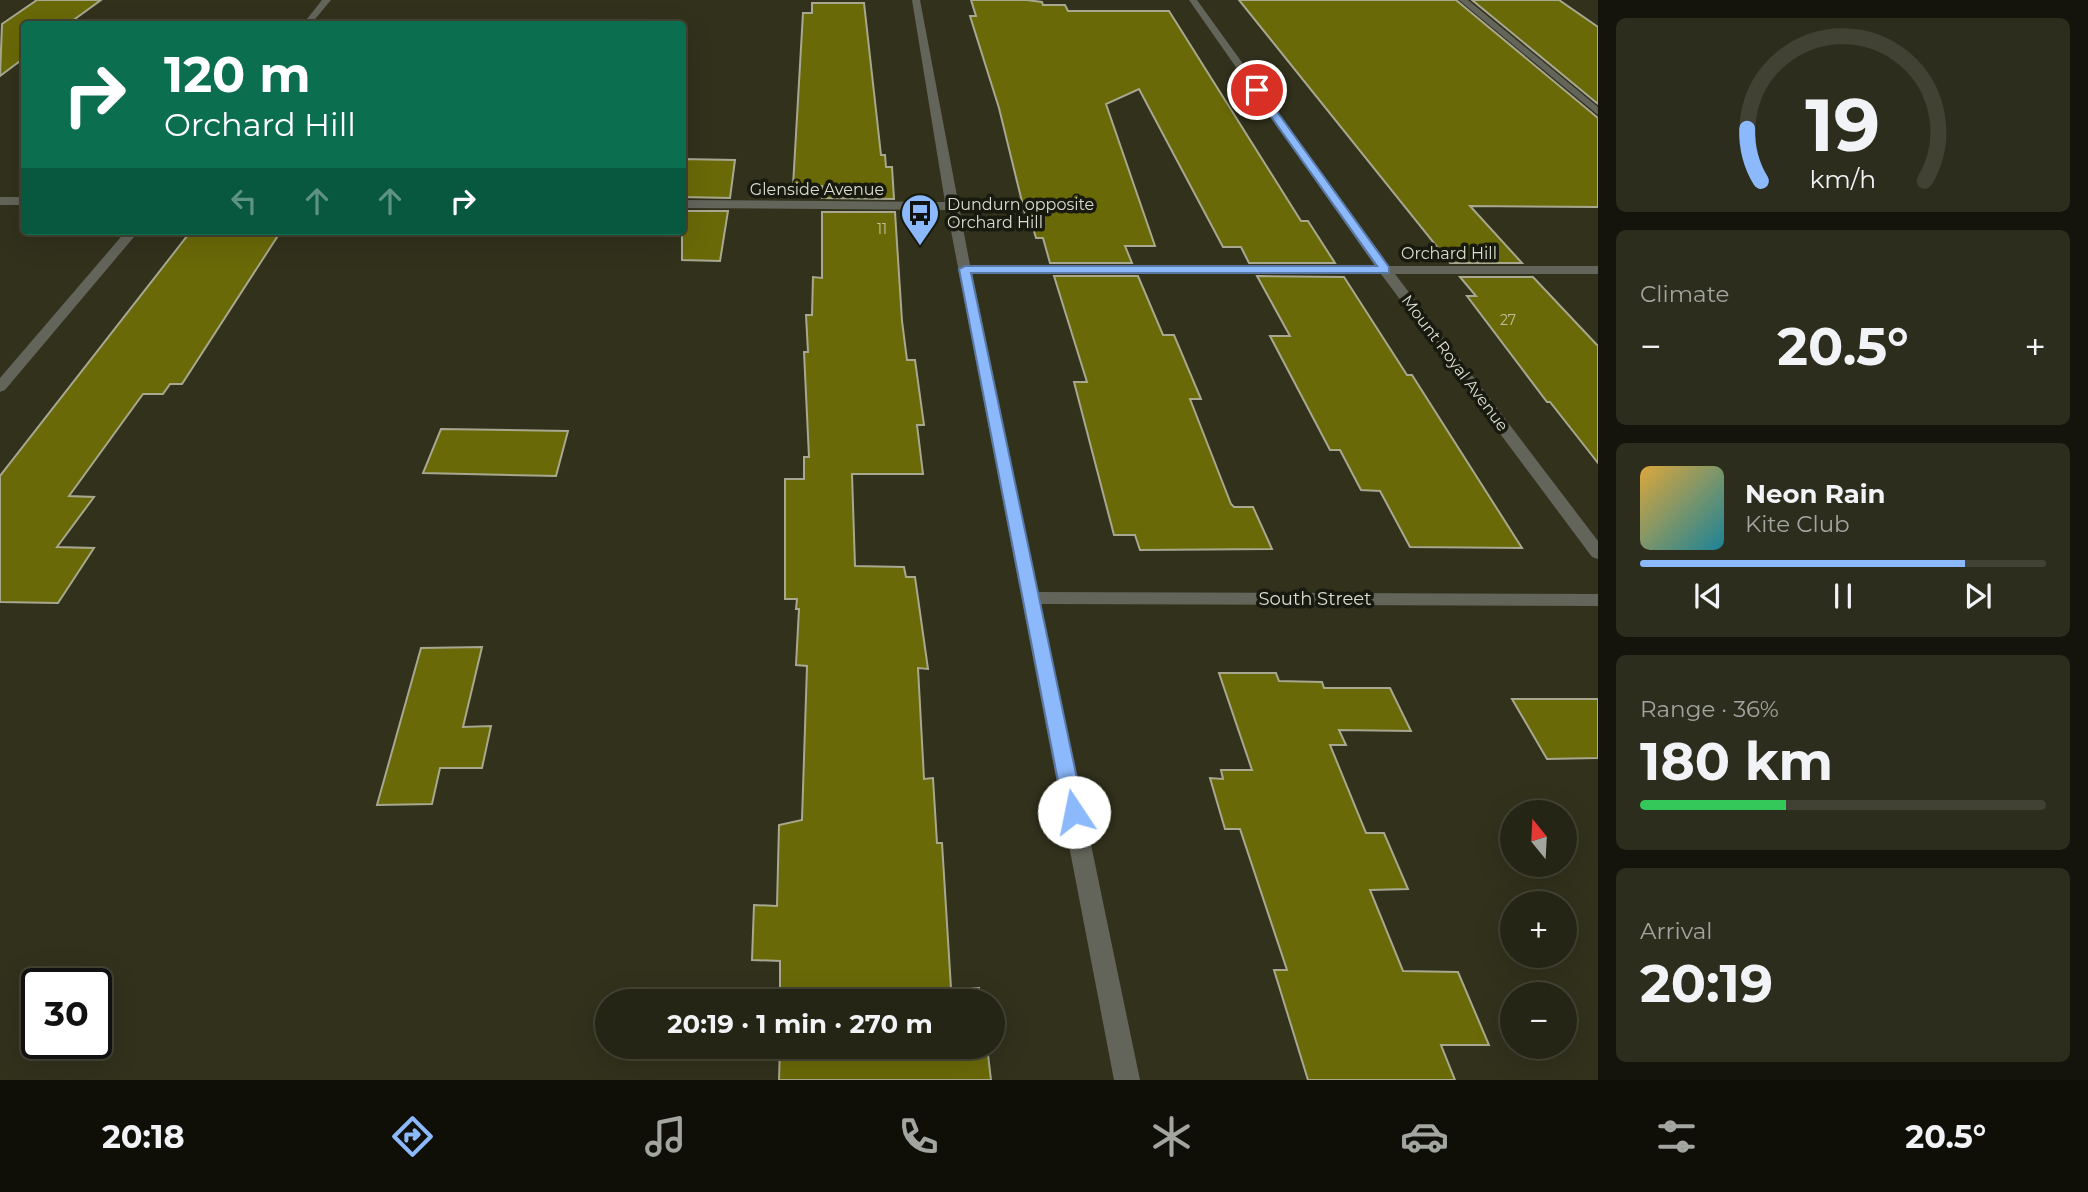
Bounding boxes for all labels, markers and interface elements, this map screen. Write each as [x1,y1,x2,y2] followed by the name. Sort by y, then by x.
[164,45,311,104] text: 120 m
[49,49,140,140] icon: right
[1227,60,1287,120] pin
[1238,71,1276,109] icon: arrive
[1806,82,1880,170] text: 19
[164,105,356,144] text: Orchard Hill
[1810,164,1876,194] text: km/h
[750,180,884,199] street label: Glenside Avenue
[225,182,263,220] icon: left
[298,182,336,220] icon: ahead
[371,182,409,220] icon: ahead
[444,182,482,220] icon: right
[899,192,941,247] bus stop icon: Dundurn opposite Orchard Hill
[947,195,1094,232] place label: Dundurn opposite Orchard Hill
[877,220,887,238] house number: 11
[1401,244,1497,263] street label: Orchard Hill
[1640,280,1729,308] text: Climate
[1398,291,1512,435] street label: Mount Royal Avenue
[1500,311,1516,329] house number: 27
[1777,315,1909,378] text: 20.5°
[1640,323,1662,370] text: −
[2024,323,2046,370] text: +
[1745,478,1886,510] text: Neon Rain
[1745,510,1850,538] text: Kite Club
[1689,577,1727,615] icon: previous
[1824,577,1862,615] icon: pause
[1959,577,1997,615] icon: next
[1258,588,1372,610] street label: South Street
[1640,695,1779,723] text: Range · 36%
[1640,730,1833,793] text: 180 km
[1037,775,1111,849] position arrow
[1500,800,1577,877] north arrow
[1500,800,1577,1059] map controls
[1500,891,1577,968] button: +
[1640,917,1713,945] text: Arrival
[1640,952,1773,1015] text: 20:19
[21,968,112,1059] speed limit sign: 30
[1500,982,1577,1059] button: −
[667,1008,933,1040] text: 20:19 · 1 min · 270 m
[388,1112,437,1161] icon: directions
[641,1112,690,1161] icon: music
[894,1112,943,1161] icon: phone
[1147,1112,1196,1161] icon: climate
[1400,1112,1449,1161] icon: car
[1652,1112,1701,1161] icon: filters
[102,1117,185,1156] text: 20:18
[1905,1117,1986,1156] text: 20.5°

